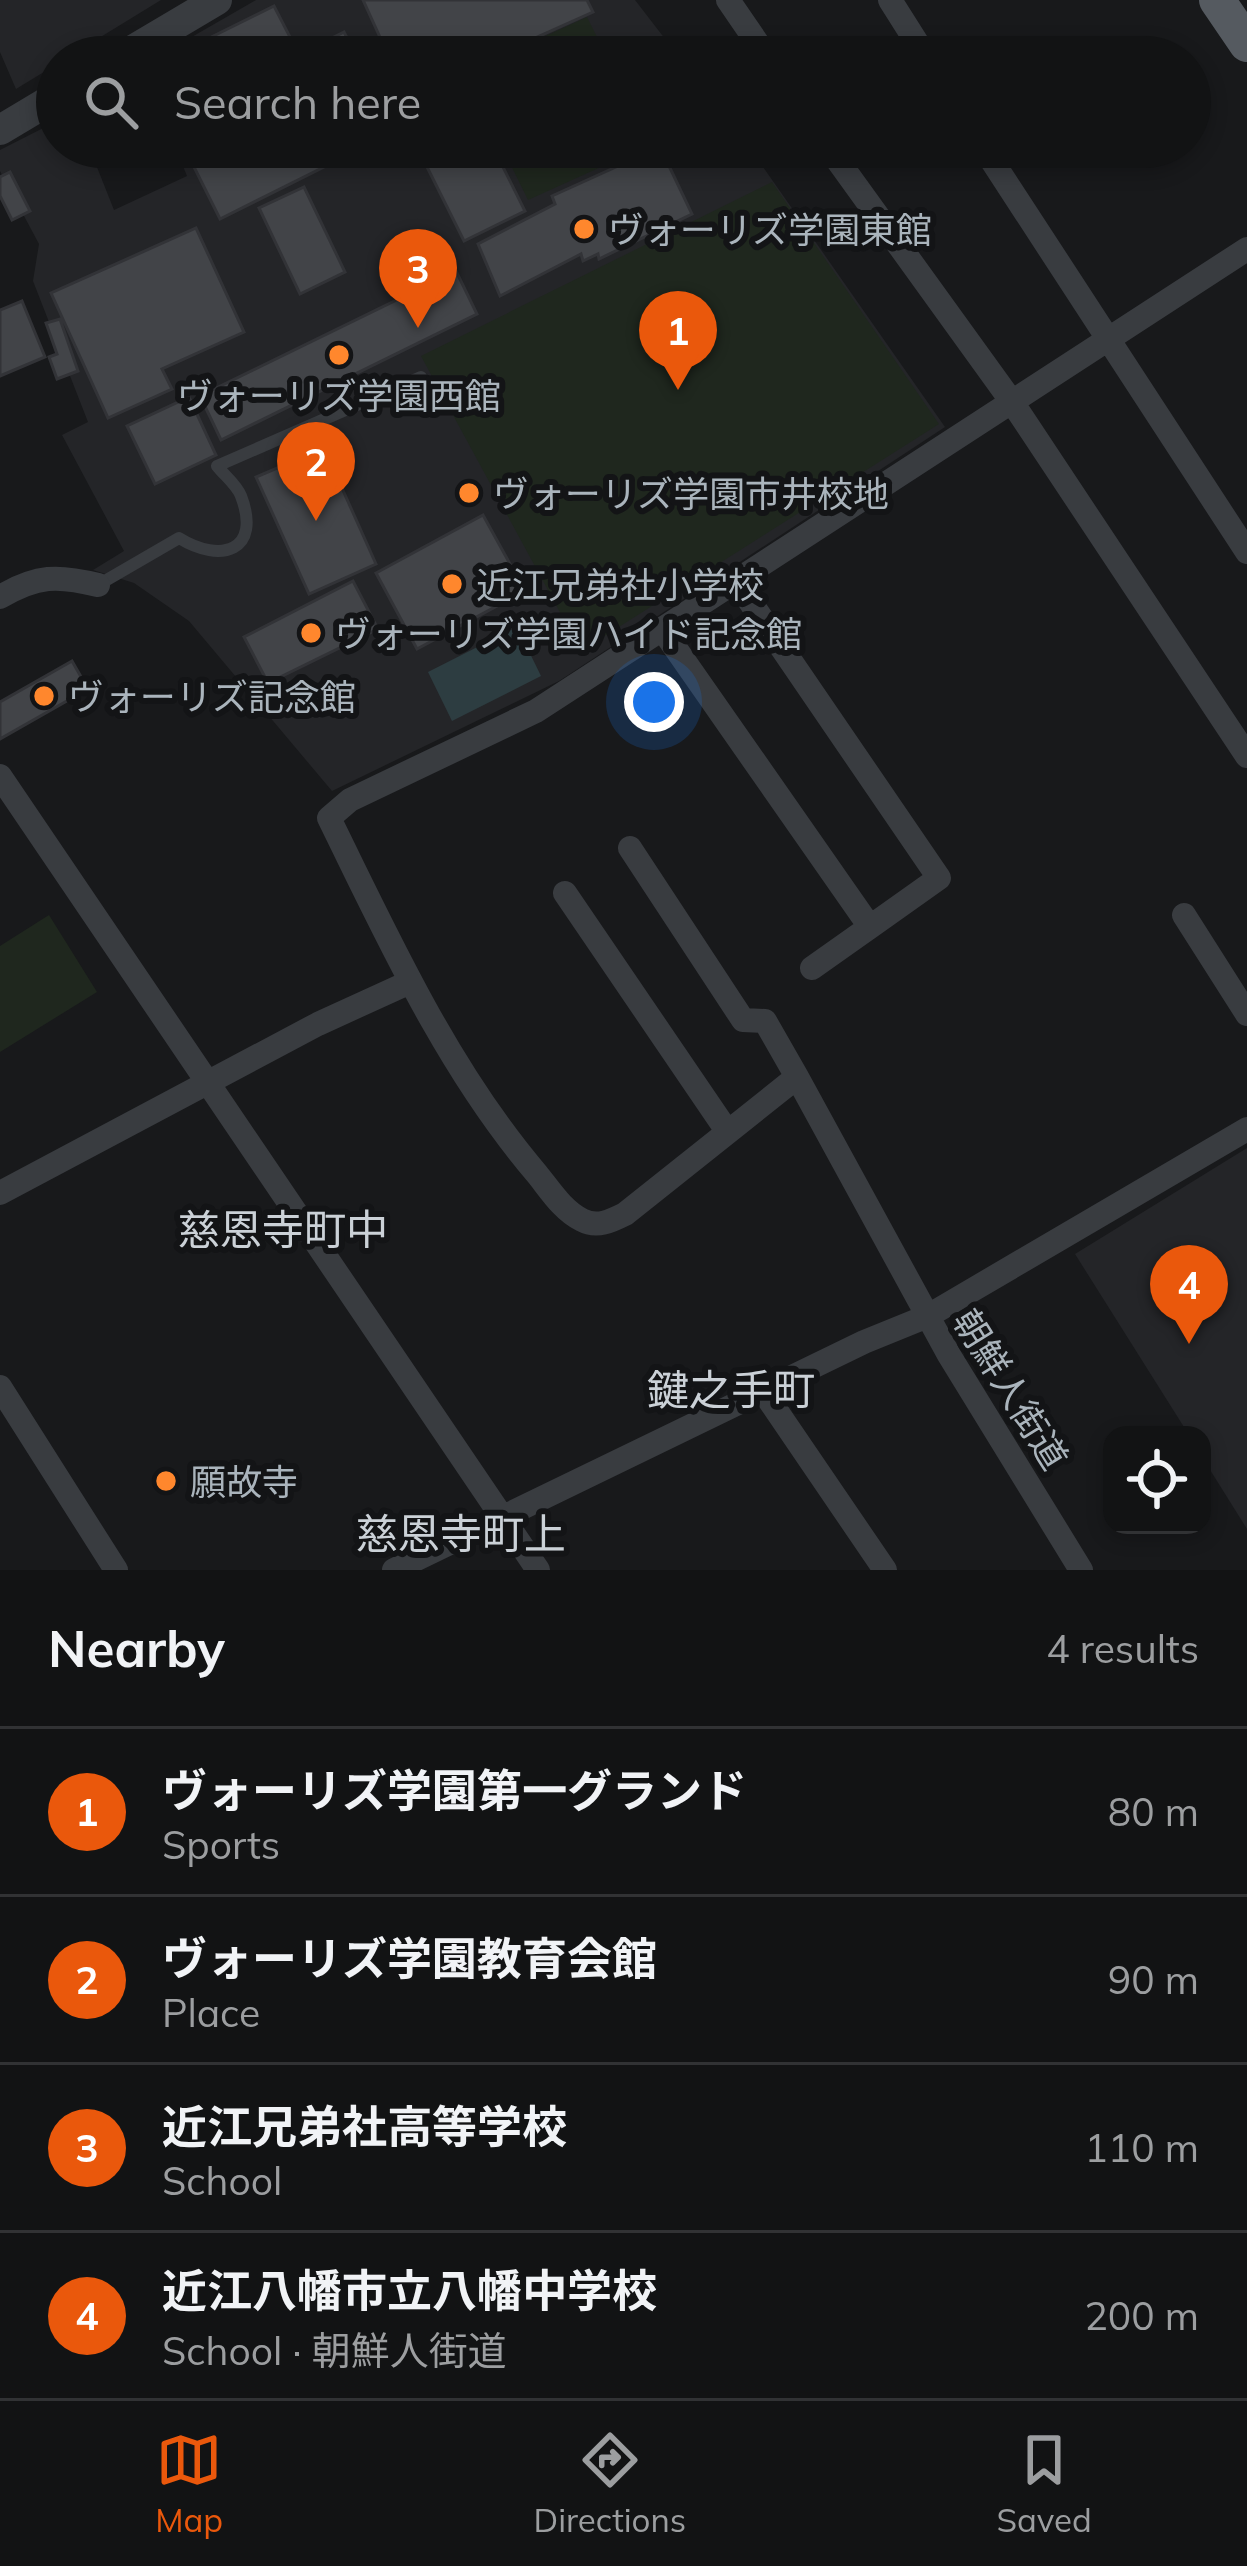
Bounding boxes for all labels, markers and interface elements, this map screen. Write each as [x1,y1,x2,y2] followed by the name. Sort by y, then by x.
[36,36,1211,168] search box
[78,69,144,135] icon: search
[174,74,421,130] text: Search here
[608,207,932,252] place label: ヴォーリズ学園東館
[571,216,597,242] marker: ヴォーリズ学園東館
[379,229,457,328] pin: 3
[639,291,717,390] pin: 1
[326,342,352,368] marker: ヴォーリズ学園西館
[177,373,501,418] place label: ヴォーリズ学園西館
[277,422,355,521] pin: 2
[493,471,889,516] place label: ヴォーリズ学園市井校地
[456,480,482,506] marker: ヴォーリズ学園市井校地
[476,562,764,607] place label: 近江兄弟社小学校
[439,571,465,597] marker: 近江兄弟社小学校
[335,611,802,656] place label: ヴォーリズ学園ハイド記念館
[298,620,324,646] marker: ヴォーリズ学園ハイド記念館
[624,672,684,732] your location
[68,674,356,719] place label: ヴォーリズ記念館
[31,683,57,709] marker: ヴォーリズ記念館
[178,1203,388,1256] district label: 慈恩寺町中
[1150,1245,1228,1344] pin: 4
[944,1301,1078,1477] street label: 朝鮮人街道
[647,1363,815,1416] district label: 鍵之手町
[1103,1426,1211,1534] map controls
[1103,1426,1211,1534] button: locate
[190,1459,298,1504] place label: 願故寺
[153,1468,179,1494] marker: 願故寺
[356,1507,566,1560] district label: 慈恩寺町上
[48,1616,225,1680] text: Nearby
[1046,1624,1199,1673] text: 4 results
[162,1762,747,1818] text: ヴォーリズ学園第一グランド
[75,1787,99,1836] text: 1
[1108,1787,1199,1836] text: 80 m
[162,1820,280,1869] text: Sports
[162,1930,657,1986] text: ヴォーリズ学園教育会館
[75,1955,99,2004] text: 2
[1108,1955,1199,2004] text: 90 m
[162,1988,260,2037] text: Place
[162,2098,567,2154] text: 近江兄弟社高等学校
[75,2123,99,2172] text: 3
[1084,2123,1199,2172] text: 110 m
[162,2156,282,2205] text: School
[162,2262,657,2318] text: 近江八幡市立八幡中学校
[75,2291,99,2340] text: 4
[1084,2291,1199,2340] text: 200 m
[162,2326,507,2375] text: School · 朝鮮人街道
[155,2427,223,2540] tab: Map
[534,2427,686,2540] tab: Directions
[997,2427,1092,2540] tab: Saved

